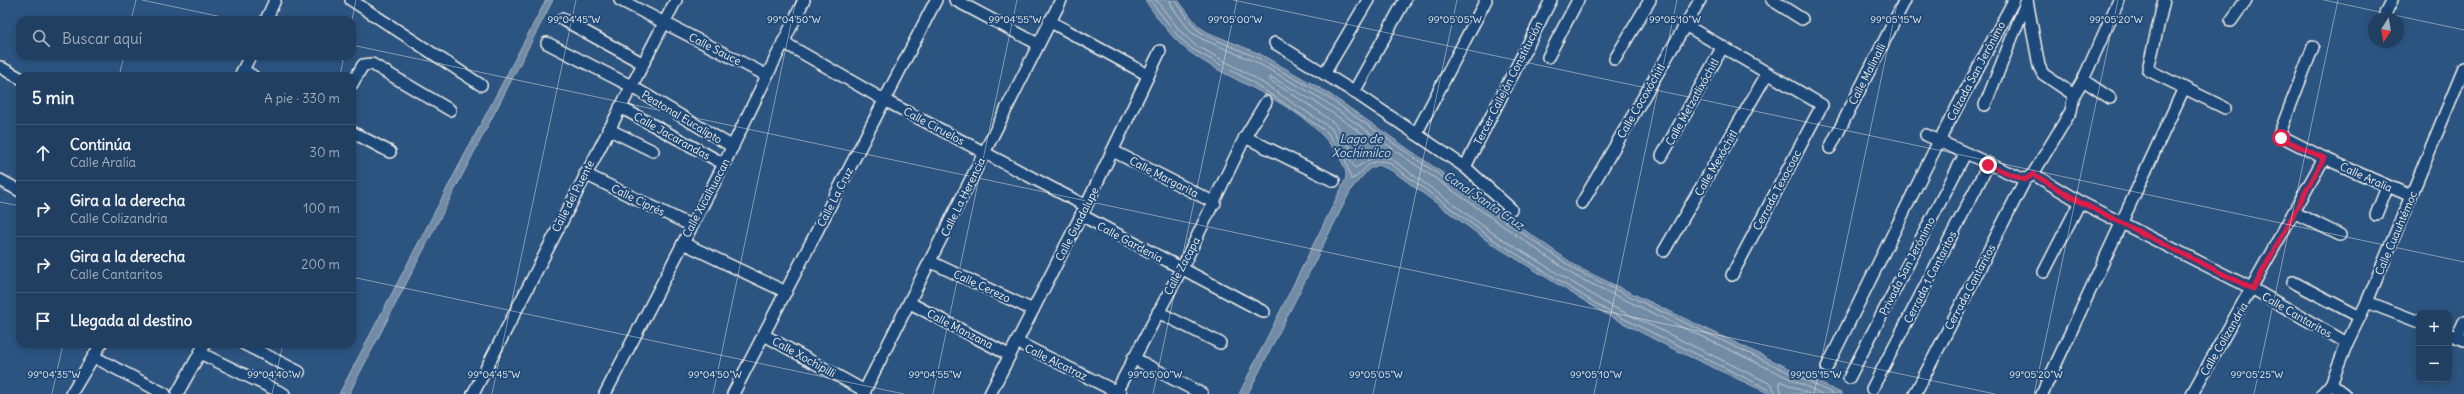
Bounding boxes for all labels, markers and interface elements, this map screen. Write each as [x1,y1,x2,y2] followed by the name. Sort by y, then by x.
[2368,12,2404,48] north arrow
[548,13,600,26] text: 99°04'45"W
[767,13,821,26] text: 99°04'50"W
[988,13,1042,26] text: 99°04'55"W
[1208,13,1262,26] text: 99°05'00"W
[1428,13,1482,26] text: 99°05'05"W
[1649,13,1701,26] text: 99°05'10"W
[1870,13,1922,26] text: 99°05'15"W
[2089,13,2143,26] text: 99°05'20"W
[16,16,356,60] search box
[1471,19,1545,147] street label: Tercer Callejón Constitución
[1944,19,2008,123] street label: Calzada San Jerónimo
[30,27,52,49] icon: search
[62,29,142,48] text: Buscar aquí
[686,30,744,68] street label: Calle Sauce
[1846,41,1888,107] street label: Calle Malinalli
[1662,56,1722,148] street label: Calle Metzatlixóchitl
[1614,61,1668,141] street label: Calle Cocoxóchitl
[32,87,74,109] text: 5 min
[639,87,725,147] street label: Peatonal Eucalipto
[264,90,340,107] text: A pie · 330 m
[901,104,967,148] street label: Calle Ciruelos
[631,109,713,163] street label: Calle Jacarandas
[1692,128,1740,198] street label: Calle Mexóchitl
[2272,129,2290,147] route start
[1332,131,1391,160] water label: Lago de Xochimilco
[70,135,131,154] text: Continúa
[32,142,54,164] icon: ahead
[310,144,340,161] text: 30 m
[1750,147,1804,233] street label: Cerrada Texocoac
[70,154,136,171] text: Calle Aralia
[1127,154,1201,200] street label: Calle Margarita
[938,155,988,239] street label: Calle La Herencia
[679,156,733,240] street label: Calle Xicalhuacan
[1979,156,1997,174] route end
[549,158,597,234] street label: Calle del Puente
[2338,159,2394,195] street label: Calle Aralia
[814,165,856,229] street label: Calle La Cruz
[1441,168,1528,233] water label: Canal Santa Cruz
[609,181,667,219] street label: Calle Ciprés
[1052,185,1102,263] street label: Calle Guadalupe
[2372,188,2420,277] street label: Calle Cuauhtémoc
[70,191,185,210] text: Gira a la derecha
[32,198,54,220] icon: right
[303,200,340,217] text: 100 m
[70,210,168,227] text: Calle Colizandria
[1876,214,1938,318] street label: Privada San Jerónimo
[1095,219,1165,265] street label: Calle Gardenia
[1901,228,1959,326] street label: Cerrada 1 Cantaritos
[1161,235,1203,297] street label: Calle Zacapa
[1942,242,1998,332] street label: Cerrada Cantaritos
[70,247,185,266] text: Gira a la derecha
[32,254,54,276] icon: right
[301,256,340,273] text: 200 m
[70,266,163,283] text: Calle Cantaritos
[951,267,1013,305] street label: Calle Cerezo
[2260,289,2334,341] street label: Calle Cantaritos
[2197,300,2251,378] street label: Calle Colizandria
[925,306,995,352] street label: Calle Manzana
[32,310,54,332] icon: arrive
[2416,310,2452,382] map controls
[2416,310,2452,346] button: +
[70,311,192,330] text: Llegada al destino
[770,334,838,380] street label: Calle Xochipilli
[1022,341,1090,383] street label: Calle Alcatraz
[2416,346,2452,382] button: −
[27,368,81,381] text: 99°04'35"W
[247,368,301,381] text: 99°04'40"W
[468,368,520,381] text: 99°04'45"W
[688,368,742,381] text: 99°04'50"W
[908,368,962,381] text: 99°04'55"W
[1128,368,1182,381] text: 99°05'00"W
[1349,368,1403,381] text: 99°05'05"W
[1570,368,1622,381] text: 99°05'10"W
[1790,368,1842,381] text: 99°05'15"W
[2009,368,2063,381] text: 99°05'20"W
[2231,368,2283,381] text: 99°05'25"W

